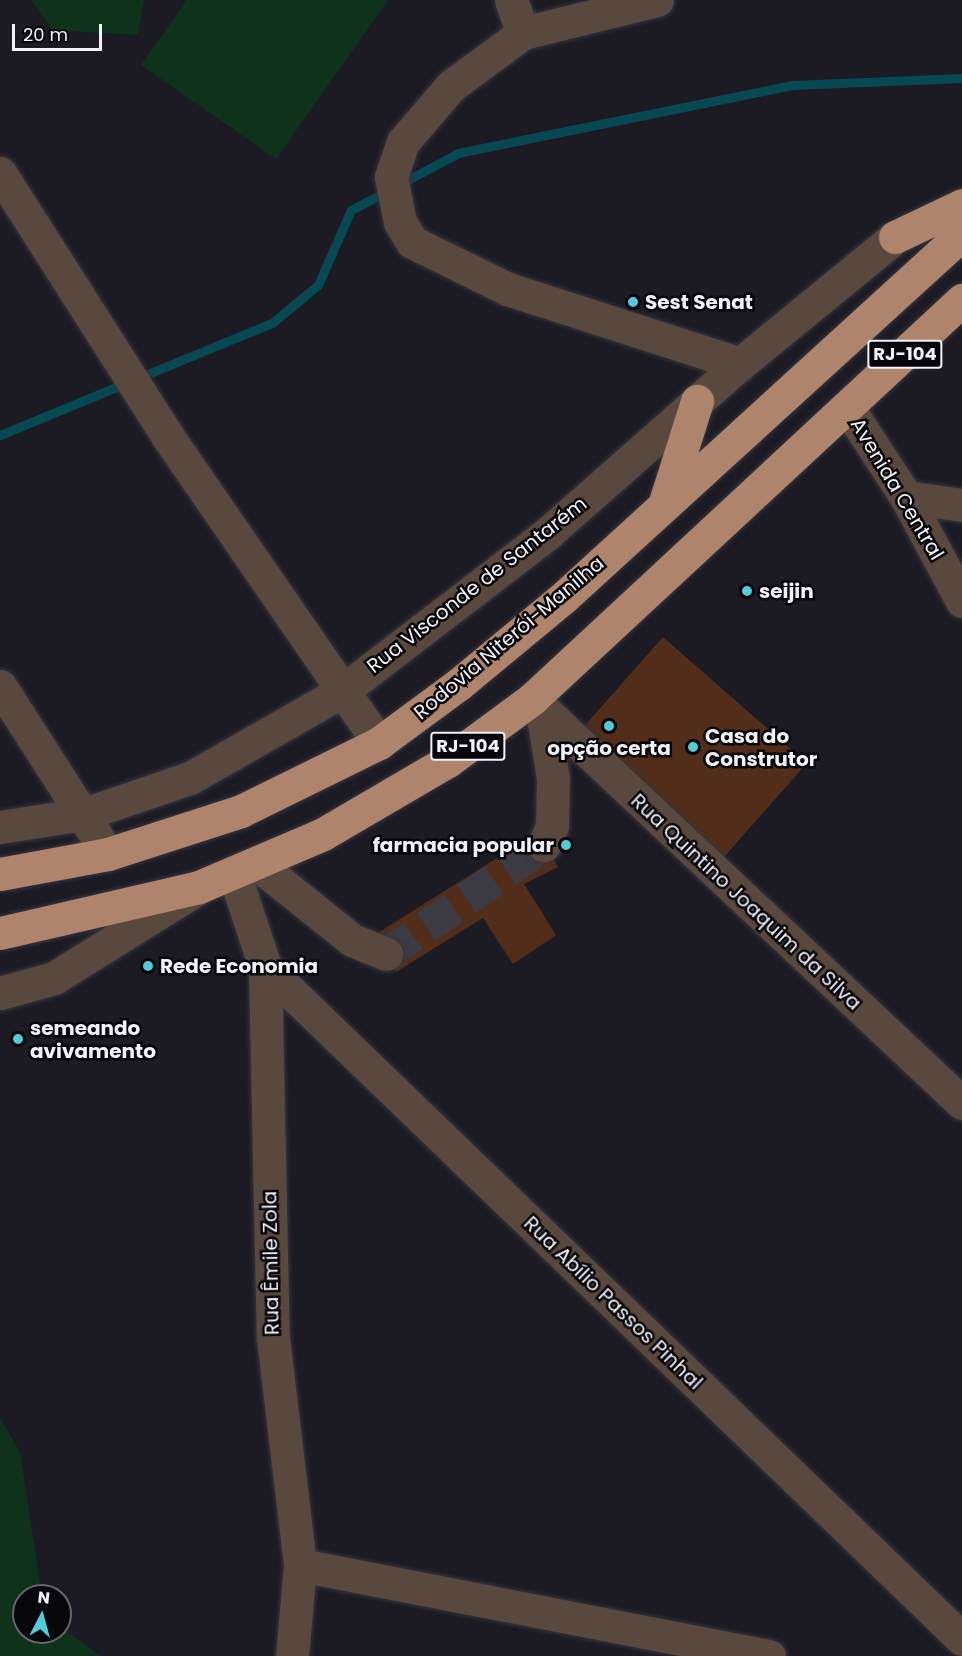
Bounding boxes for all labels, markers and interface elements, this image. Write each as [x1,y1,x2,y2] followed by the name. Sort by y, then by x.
[15,12,105,50] scale bar
[23,22,68,47] text: 20 m
[645,290,753,314] place label: Sest Senat
[626,295,640,309] marker: Sest Senat
[866,339,944,369] road number: RJ-104
[845,414,949,564] street label: Avenida Central
[362,492,592,678] street label: Rua Visconde de Santarém
[409,551,609,725] street label: Rodovia Niterói-Manilha
[759,579,814,603] place label: seijin
[740,584,754,598] marker: seijin
[602,719,616,733] marker: opção certa
[705,724,817,771] place label: Casa do Construtor
[429,731,507,761] road number: RJ-104
[547,736,671,760] place label: opção certa
[686,740,700,754] marker: Casa do Construtor
[626,789,866,1015] street label: Rua Quintino Joaquim da Silva
[373,833,554,857] place label: farmacia popular
[559,838,573,852] marker: farmacia popular
[160,954,318,978] place label: Rede Economia
[141,959,155,973] marker: Rede Economia
[30,1016,156,1063] place label: semeando avivamento
[11,1032,25,1046] marker: semeando avivamento
[258,1191,284,1335] street label: Rua Êmile Zola
[519,1211,707,1395] street label: Rua Abílio Passos Pinhal
[12,1584,72,1644] north arrow
[37,1586,51,1610] text: N

